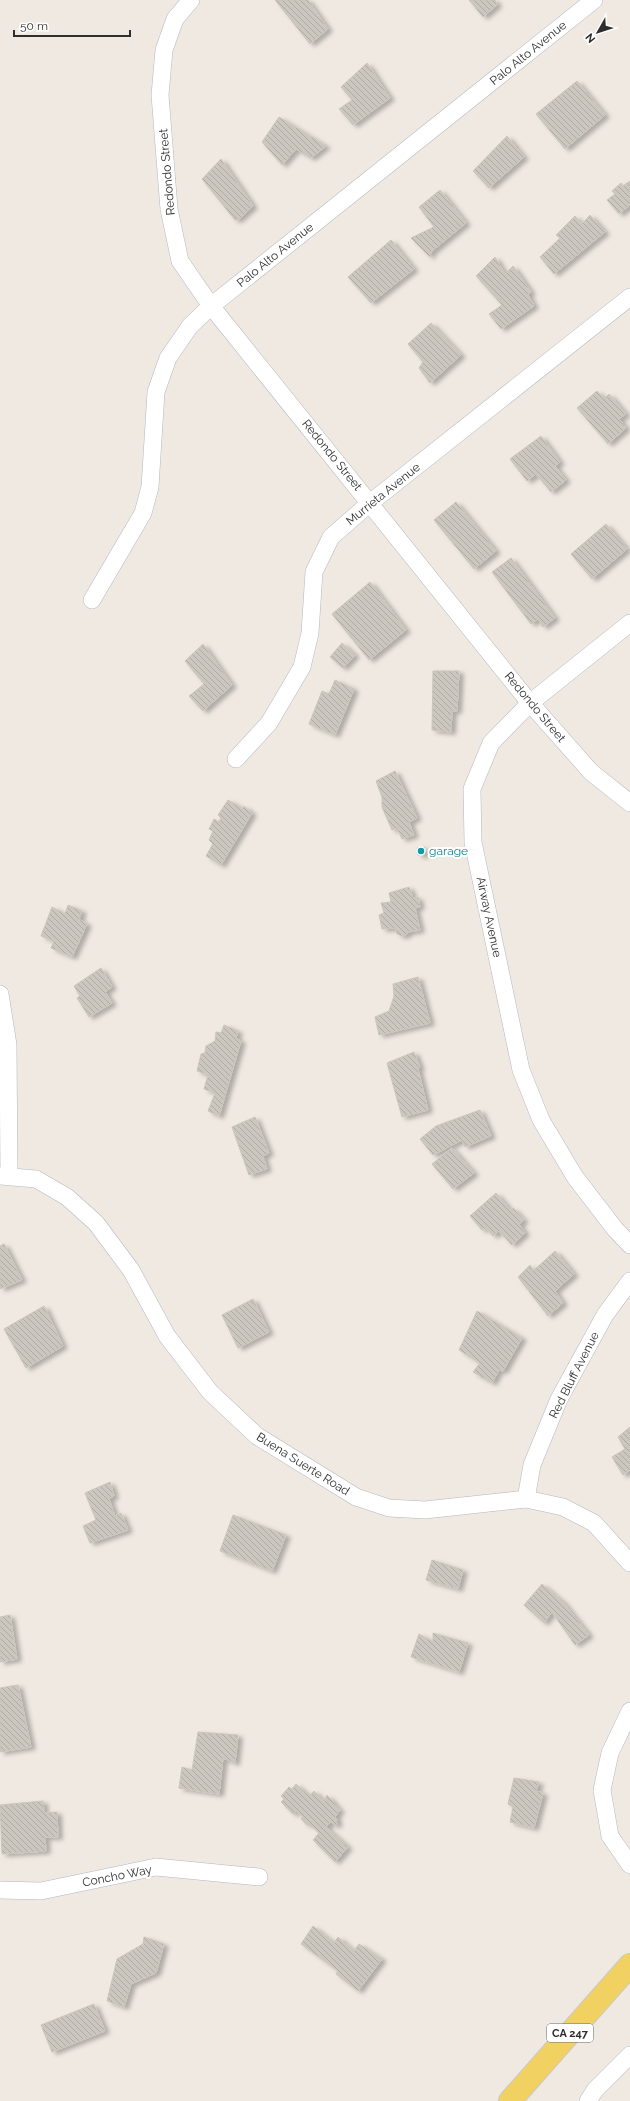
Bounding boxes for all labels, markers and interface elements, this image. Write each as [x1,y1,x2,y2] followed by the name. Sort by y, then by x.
[14,12,130,38] scale bar
[578,12,618,52] north arrow
[487,18,569,88] street label: Palo Alto Avenue
[20,19,48,33] text: 50 m
[583,31,598,45] text: N
[156,128,178,216] street label: Redondo Street
[234,220,316,290] street label: Palo Alto Avenue
[299,417,365,493] street label: Redondo Street
[343,460,423,528] street label: Murrieta Avenue
[502,669,568,745] street label: Redondo Street
[429,844,468,858] place label: garage
[416,846,426,856] marker: garage
[474,876,504,958] street label: Airway Avenue
[546,1329,602,1421] street label: Red Bluff Avenue
[254,1430,352,1498] street label: Buena Suerte Road
[81,1862,153,1890] street label: Concho Way
[547,2024,593,2042] road number: CA 247

